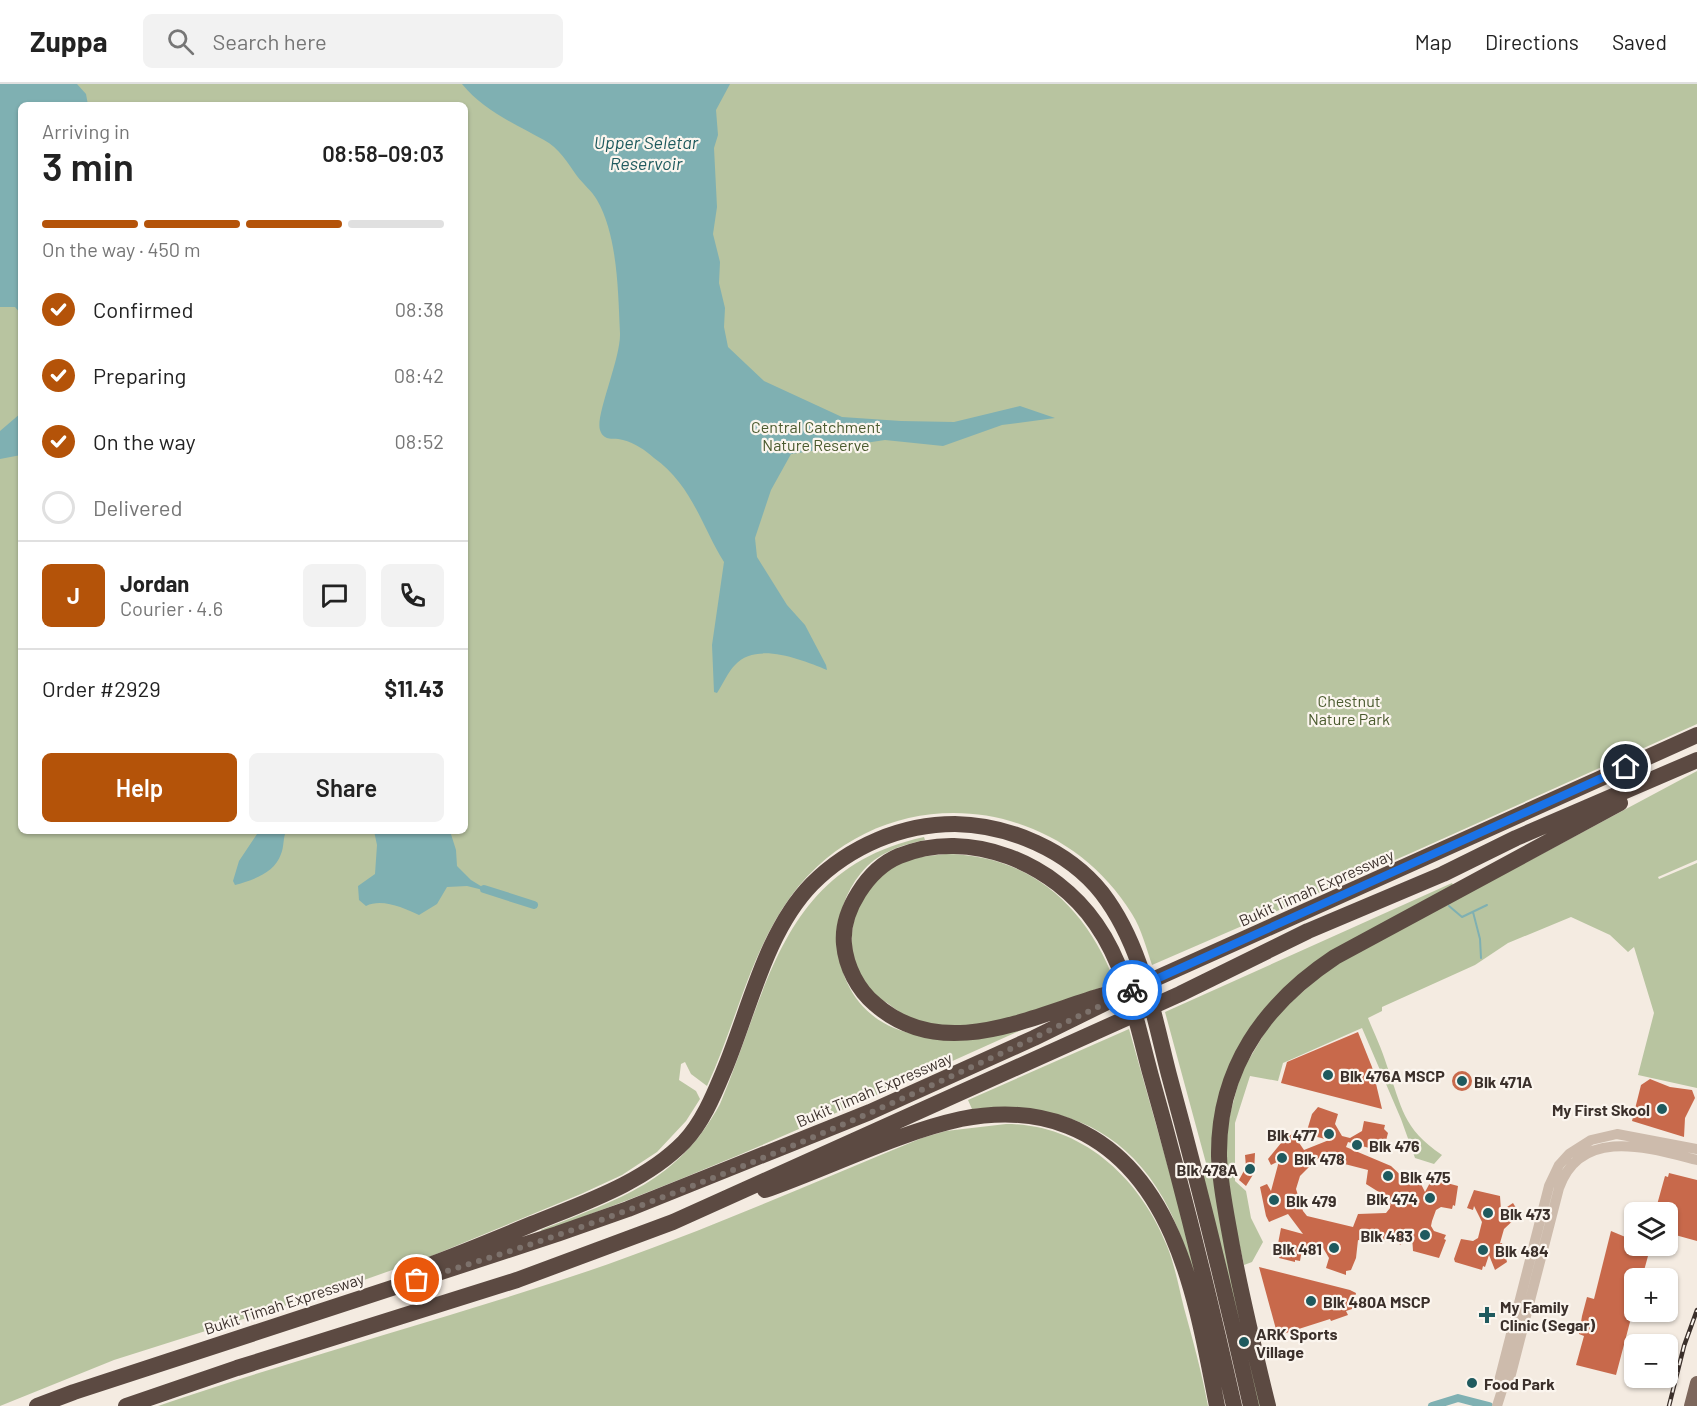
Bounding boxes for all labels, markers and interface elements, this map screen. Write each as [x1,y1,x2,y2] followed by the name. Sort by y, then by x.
[143,14,563,68] search box
[30,24,107,58] text: Zuppa
[164,25,197,58] icon: search
[212,28,327,54] text: Search here
[1415,29,1452,54] text: Map
[1485,29,1579,54] text: Directions
[1612,29,1667,54] text: Saved
[42,119,130,143] text: Arriving in
[594,131,699,174] water label: Upper Seletar Reservoir
[322,140,444,166] text: 08:58–09:03
[42,142,134,189] text: 3 min
[42,237,201,261] text: On the way · 450 m
[42,293,75,326] icon: check
[93,296,193,322] text: Confirmed
[395,297,444,321] text: 08:38
[42,359,75,392] icon: check
[93,362,186,388] text: Preparing
[394,363,444,387] text: 08:42
[751,417,881,454] park label: Central Catchment Nature Reserve
[42,425,75,458] icon: check
[93,428,196,454] text: On the way
[395,429,444,453] text: 08:52
[93,494,182,520] text: Delivered
[303,564,366,627] button: chat
[381,564,444,627] button: phone
[120,570,189,596] text: Jordan
[67,582,80,608] text: J
[120,596,223,620] text: Courier · 4.6
[42,675,161,701] text: Order #2929
[385,675,444,701] text: $11.43
[1308,691,1390,728] park label: Chestnut Nature Park
[1600,741,1651,792] pin
[1609,750,1642,783] icon: home
[42,753,237,822] button: Help
[249,753,444,822] button: Share
[1236,844,1397,930] street label: Bukit Timah Expressway
[1102,960,1162,1020] courier
[1116,974,1149,1007] icon: bike
[793,1047,955,1130] street label: Bukit Timah Expressway
[1340,1066,1445,1085] place label: Blk 476A MSCP
[1321,1068,1335,1082] marker: Blk 476A MSCP
[1474,1072,1533,1091] place label: Blk 471A
[1455,1074,1469,1088] marker: Blk 471A
[1552,1100,1650,1119] place label: My First Skool
[1655,1102,1669,1116] marker: My First Skool
[1267,1125,1317,1144] place label: Blk 477
[1322,1127,1336,1141] marker: Blk 477
[1369,1136,1420,1155] place label: Blk 476
[1350,1138,1364,1152] marker: Blk 476
[1294,1149,1345,1168] place label: Blk 478
[1275,1151,1289,1165] marker: Blk 478
[1177,1160,1238,1179] place label: Blk 478A
[1243,1162,1257,1176] marker: Blk 478A
[1400,1167,1451,1186] place label: Blk 475
[1381,1169,1395,1183] marker: Blk 475
[1366,1189,1418,1208] place label: Blk 474
[1286,1191,1337,1210] place label: Blk 479
[1423,1191,1437,1205] marker: Blk 474
[1267,1193,1281,1207] marker: Blk 479
[1624,1202,1678,1388] map controls
[1624,1202,1678,1256] button: layers
[1500,1204,1551,1223] place label: Blk 473
[1481,1206,1495,1220] marker: Blk 473
[1360,1226,1413,1245] place label: Blk 483
[1418,1228,1432,1242] marker: Blk 483
[1273,1239,1322,1258] place label: Blk 481
[1327,1241,1341,1255] marker: Blk 481
[1495,1241,1549,1260] place label: Blk 484
[1476,1243,1490,1257] marker: Blk 484
[391,1254,442,1305] pin
[400,1263,433,1296] icon: bag
[201,1268,367,1338] street label: Bukit Timah Expressway
[1624,1268,1678,1322] button: +
[1323,1292,1431,1311] place label: Blk 480A MSCP
[1304,1294,1318,1308] marker: Blk 480A MSCP
[1500,1297,1596,1334] place label: My Family Clinic (Segar)
[1478,1306,1496,1324] marker: My Family Clinic (Segar)
[1256,1324,1338,1361] place label: ARK Sports Village
[1624,1334,1678,1388] button: −
[1237,1335,1251,1349] marker: ARK Sports Village
[1484,1374,1555,1393] place label: Food Park
[1465,1376,1479,1390] marker: Food Park

